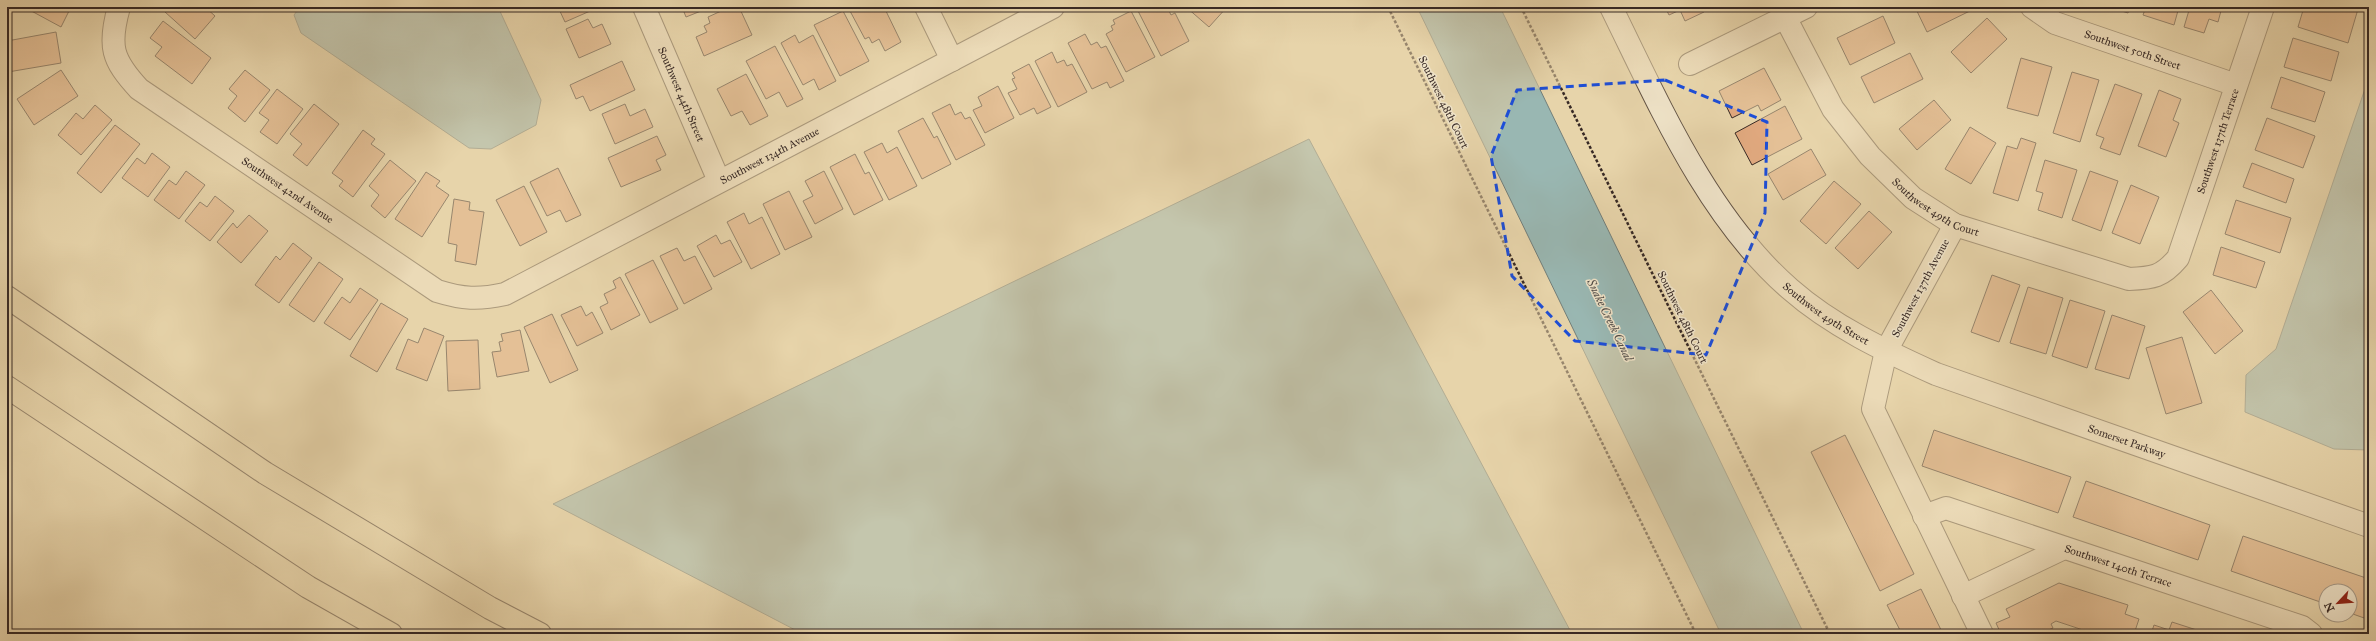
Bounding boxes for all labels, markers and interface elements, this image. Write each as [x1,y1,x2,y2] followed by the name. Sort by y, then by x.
[2082,28,2182,73] street label: Southwest 50th Street
[655,45,707,144] street label: Southwest 44th Street
[1416,54,1472,151] street label: Southwest 48th Court
[2194,87,2242,195] street label: Southwest 137th Terrace
[718,124,822,187] street label: Southwest 134th Avenue
[239,154,336,226] street label: Southwest 42nd Avenue
[1889,175,1981,239] street label: Southwest 49th Court
[1889,236,1952,340] street label: Southwest 137th Avenue
[1655,269,1711,366] street label: Southwest 48th Court
[1584,276,1637,365] water label: Snake Creek Canal
[1780,280,1871,348] street label: Southwest 49th Street
[2086,422,2168,461] street label: Somerset Parkway
[2063,542,2174,590] street label: Southwest 140th Terrace
[2318,583,2358,623] north arrow
[2321,600,2337,614] text: N

